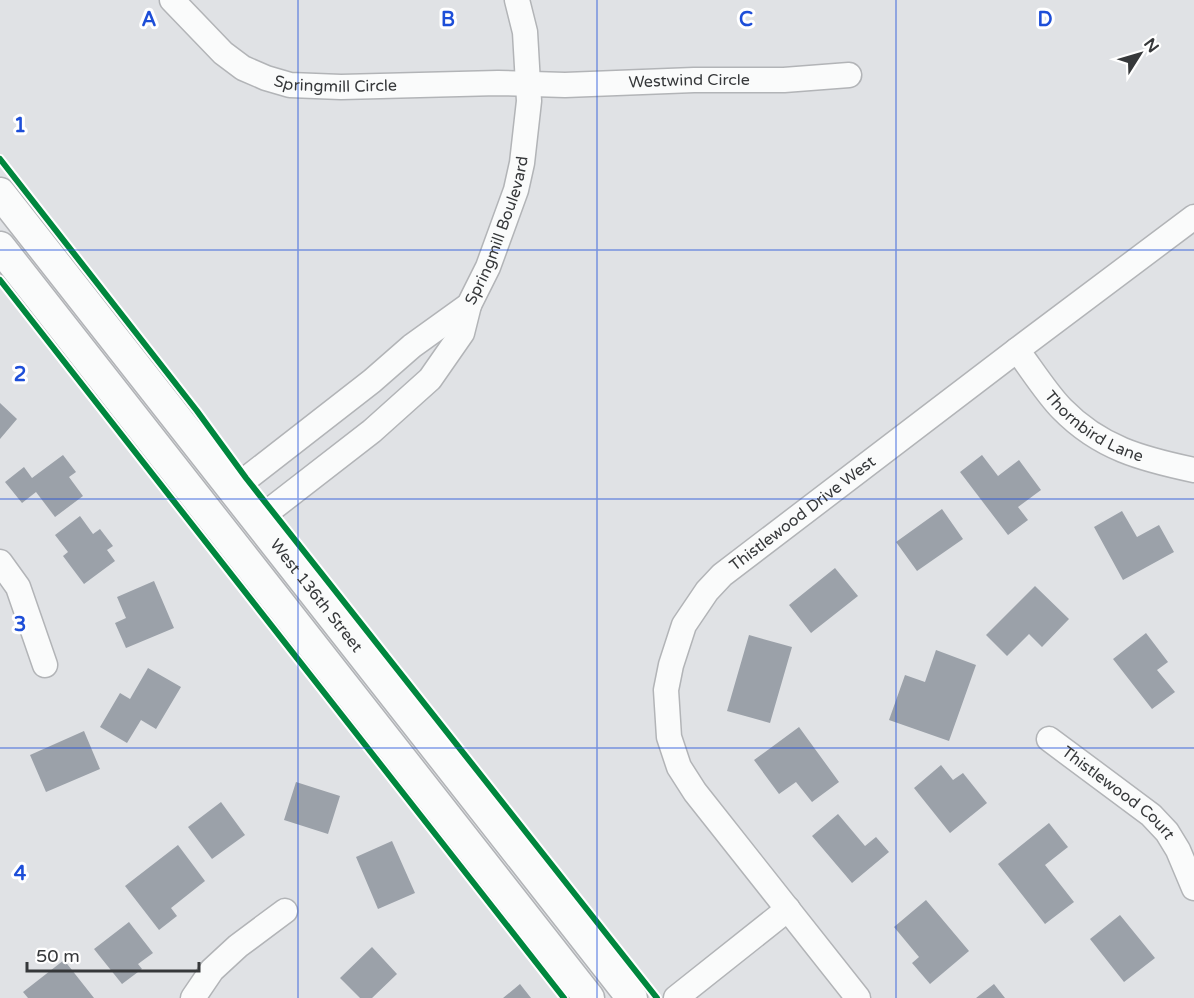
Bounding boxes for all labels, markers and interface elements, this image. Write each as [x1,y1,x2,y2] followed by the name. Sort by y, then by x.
[142,8,157,32] text: A
[441,8,455,32] text: B
[739,8,753,32] text: C
[1037,8,1053,32] text: D
[1110,24,1170,84] north arrow
[1139,34,1163,57] text: N
[628,70,750,93] street label: Westwind Circle
[272,71,397,97] street label: Springmill Circle
[14,114,26,138] text: 1
[461,155,533,308] street label: Springmill Boulevard
[14,363,26,387] text: 2
[1040,387,1146,467] street label: Thornbird Lane
[726,452,880,576] street label: Thistlewood Drive West
[266,535,367,656] street label: West 136th Street
[14,613,26,637] text: 3
[1058,742,1179,843] street label: Thistlewood Court
[14,862,27,886] text: 4
[27,935,200,973] scale bar
[36,945,80,967] text: 50 m

